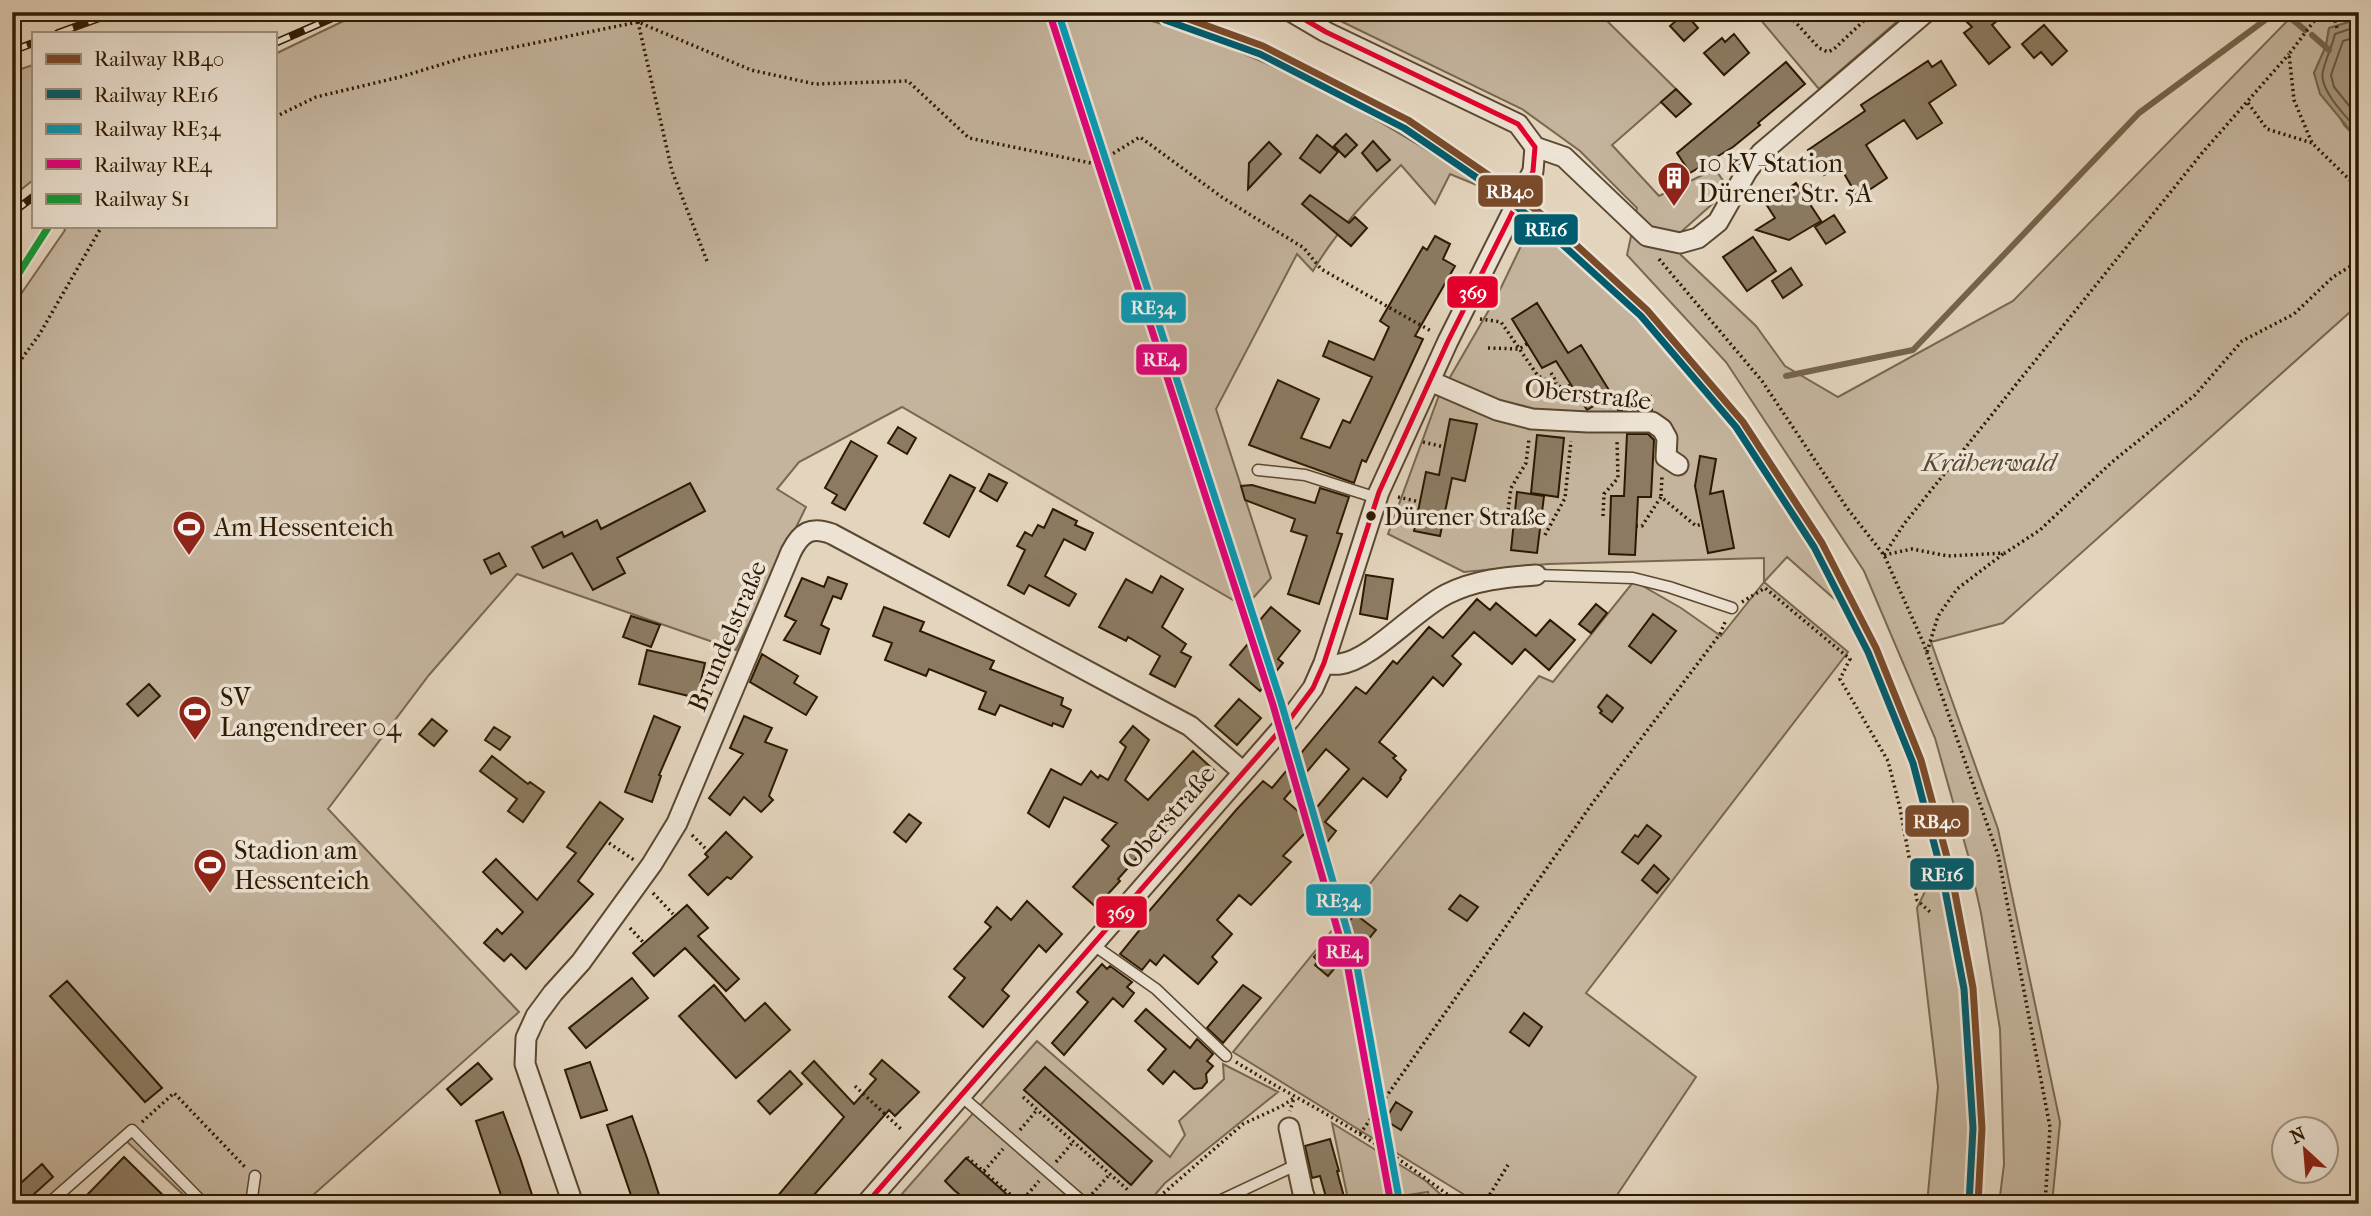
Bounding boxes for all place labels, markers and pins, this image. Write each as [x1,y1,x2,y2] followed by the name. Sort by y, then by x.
[1698,148,1874,209] place label: 10 kV-Station Dürener Str. 5A
[1655,159,1693,208] building icon: 10 kV-Station Dürener Str. 5A
[1384,503,1546,531] place label: Dürener Straße
[170,508,208,557] sports icon: Am Hessenteich
[1364,509,1378,523] marker: Dürener Straße
[213,512,394,543] place label: Am Hessenteich
[220,682,402,743] place label: SV Langendreer 04
[176,693,214,742] sports icon: SV Langendreer 04
[234,835,370,896] place label: Stadion am Hessenteich
[191,846,229,895] sports icon: Stadion am Hessenteich

